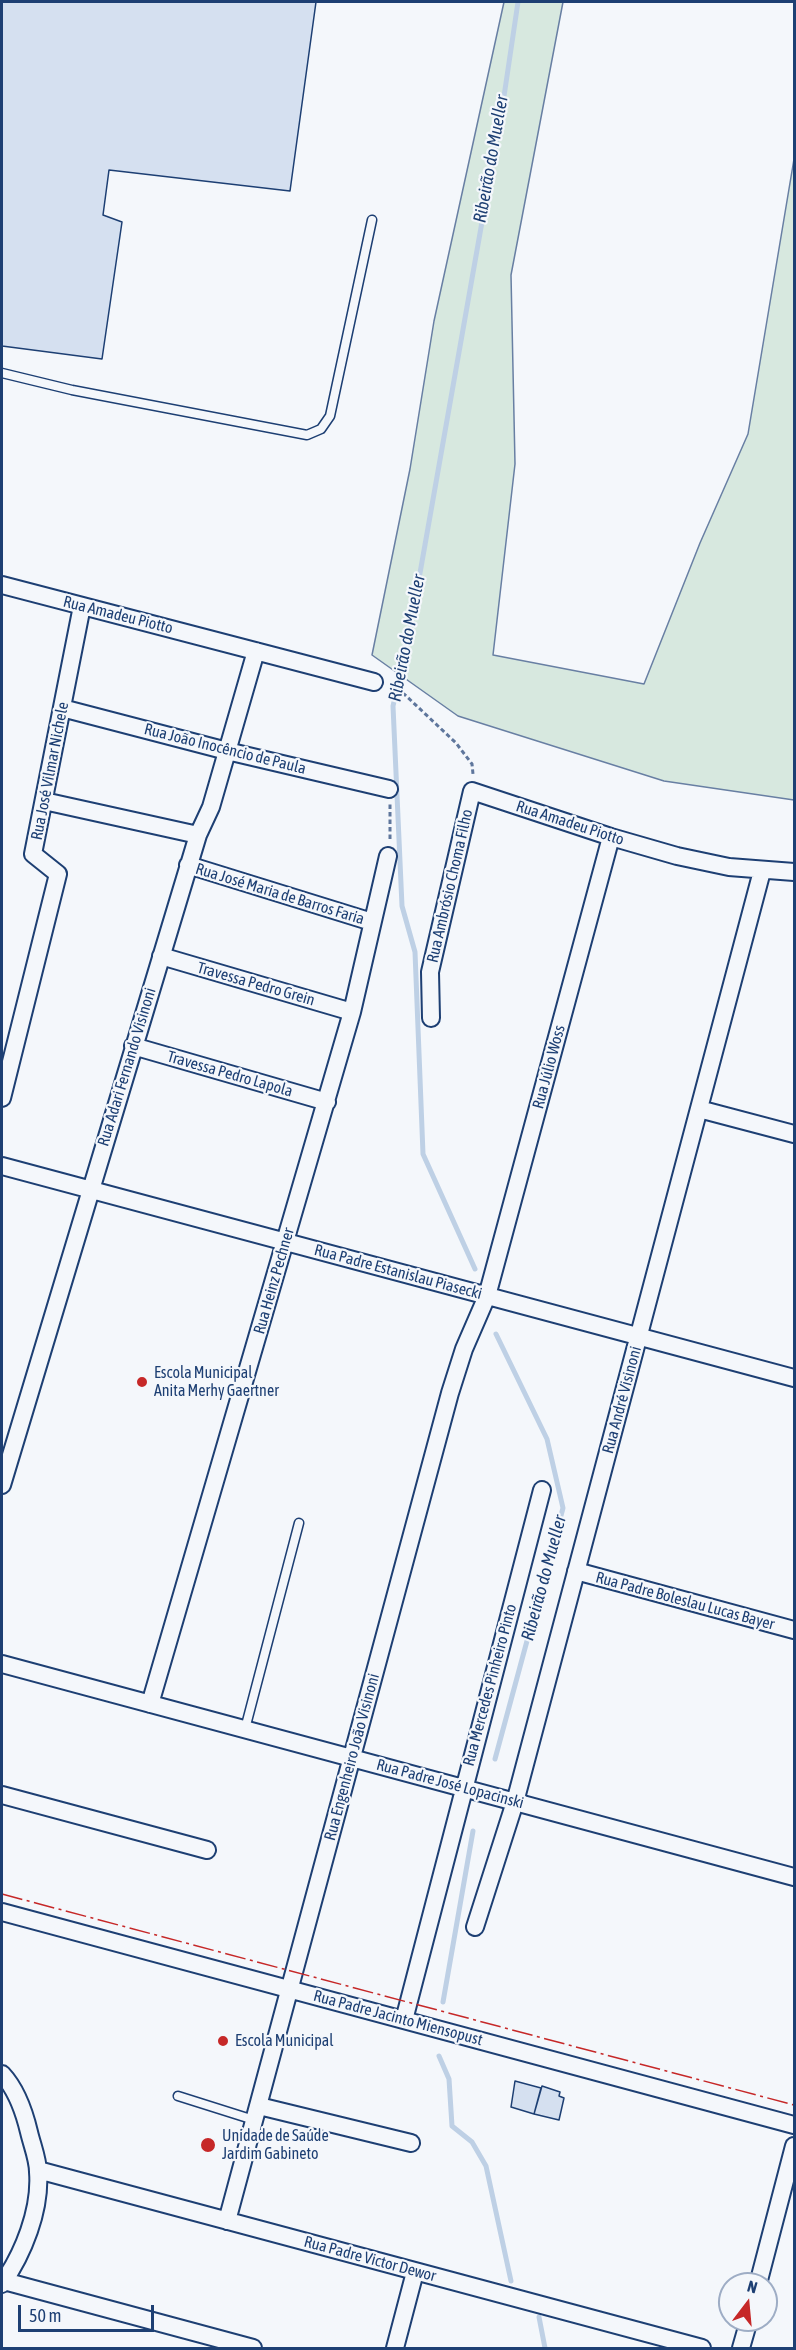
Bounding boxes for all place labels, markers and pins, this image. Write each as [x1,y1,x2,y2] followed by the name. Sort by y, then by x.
[154,1363,279,1401] place label: Escola Municipal Anita Merhy Gaertner
[135,1375,149,1389] marker: Escola Municipal Anita Merhy Gaertner
[235,2031,334,2051] place label: Escola Municipal
[216,2034,230,2048] marker: Escola Municipal
[222,2126,329,2164] place label: Unidade de Saúde Jardim Gabineto
[199,2136,217,2154] marker: Unidade de Saúde Jardim Gabineto

